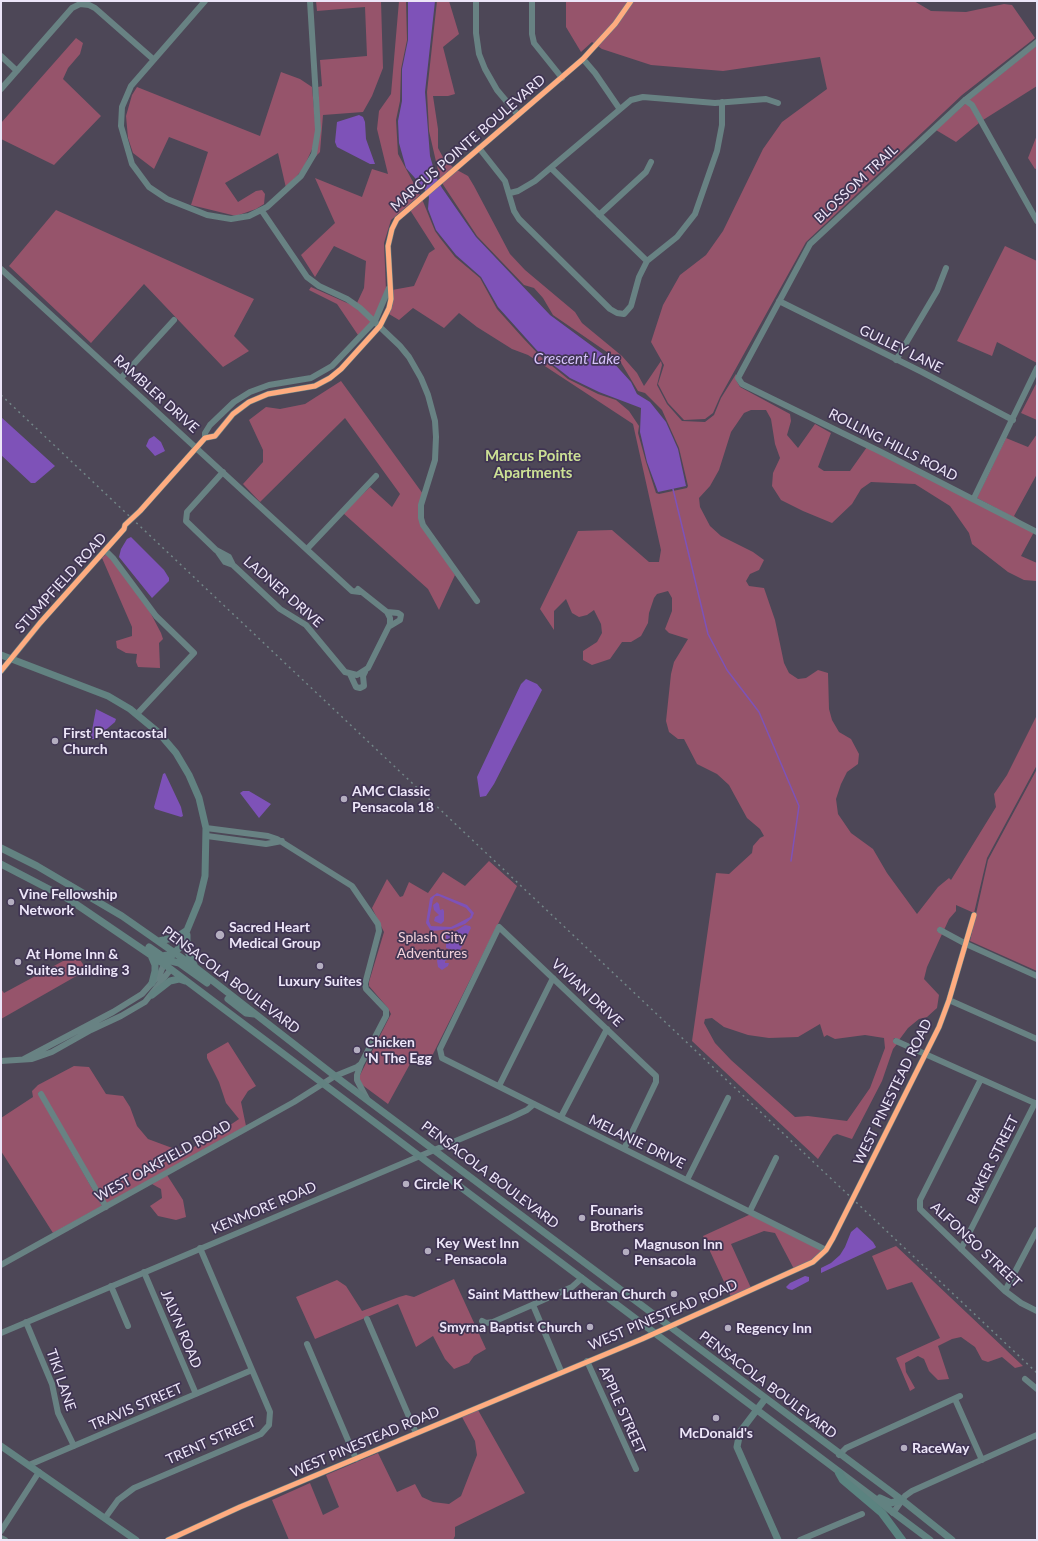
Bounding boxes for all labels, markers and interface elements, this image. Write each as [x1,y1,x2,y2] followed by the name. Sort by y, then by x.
[387,71,549,215] street label: MARCUS POINTE BOULEVARD
[811,141,901,227] street label: BLOSSOM TRAIL
[857,322,945,376] street label: GULLEY LANE
[534,350,620,368] water label: Crescent Lake
[110,351,202,437] street label: RAMBLER DRIVE
[826,405,960,485] street label: ROLLING HILLS ROAD
[485,447,581,482] district label: Marcus Pointe Apartments
[12,530,110,636] street label: STUMPFIELD ROAD
[240,553,326,631] street label: LADNER DRIVE
[63,725,167,758] place label: First Pentacostal Church
[50,736,60,746] marker: First Pentacostal Church
[352,783,434,816] place label: AMC Classic Pensacola 18
[339,794,349,804] marker: AMC Classic Pensacola 18
[19,886,117,918] place label: Vine Fellowship Network
[6,897,16,907] marker: Vine Fellowship Network
[229,919,321,952] place label: Sacred Heart Medical Group
[159,923,303,1037] street label: PENSACOLA BOULEVARD
[214,929,226,941] marker: Sacred Heart Medical Group
[397,929,467,962] park label: Splash City Adventures
[26,946,130,978] place label: At Home Inn & Suites Building 3
[548,956,626,1030] street label: VIVIAN DRIVE
[13,957,23,967] marker: At Home Inn & Suites Building 3
[315,961,325,971] marker: Luxury Suites
[278,973,362,989] place label: Luxury Suites
[850,1016,936,1168] street label: WEST PINESTEAD ROAD
[365,1034,432,1066] place label: Chicken 'N The Egg
[352,1045,362,1055] marker: Chicken 'N The Egg
[586,1111,688,1173] street label: MELANIE DRIVE
[963,1113,1023,1207] street label: BAKER STREET
[92,1117,234,1205] street label: WEST OAKFIELD ROAD
[418,1118,562,1232] street label: PENSACOLA BOULEVARD
[414,1176,463,1192] place label: Circle K
[209,1178,319,1238] street label: KENMORE ROAD
[401,1179,411,1189] marker: Circle K
[927,1199,1025,1291] street label: ALFONSO STREET
[590,1202,644,1234] place label: Founaris Brothers
[577,1213,587,1223] marker: Founaris Brothers
[436,1235,519,1268] place label: Key West Inn - Pensacola
[634,1236,723,1268] place label: Magnuson Inn Pensacola
[423,1246,433,1256] marker: Key West Inn - Pensacola
[621,1247,631,1257] marker: Magnuson Inn Pensacola
[586,1276,740,1354] street label: WEST PINESTEAD ROAD
[468,1286,666,1302] place label: Saint Matthew Lutheran Church
[157,1287,205,1371] street label: JALYN ROAD
[669,1289,679,1299] marker: Saint Matthew Lutheran Church
[439,1319,582,1335] place label: Smyrna Baptist Church
[736,1320,812,1336] place label: Regency Inn
[585,1322,595,1332] marker: Smyrna Baptist Church
[723,1323,733,1333] marker: Regency Inn
[696,1328,840,1442] street label: PENSACOLA BOULEVARD
[43,1347,79,1413] street label: TIKI LANE
[595,1364,649,1456] street label: APPLE STREET
[87,1380,185,1434] street label: TRAVIS STREET
[288,1403,442,1481] street label: WEST PINESTEAD ROAD
[711,1413,721,1423] marker: McDonald's
[163,1414,259,1468] street label: TRENT STREET
[679,1425,753,1441] place label: McDonald's
[912,1440,969,1456] place label: RaceWay
[899,1443,909,1453] marker: RaceWay

